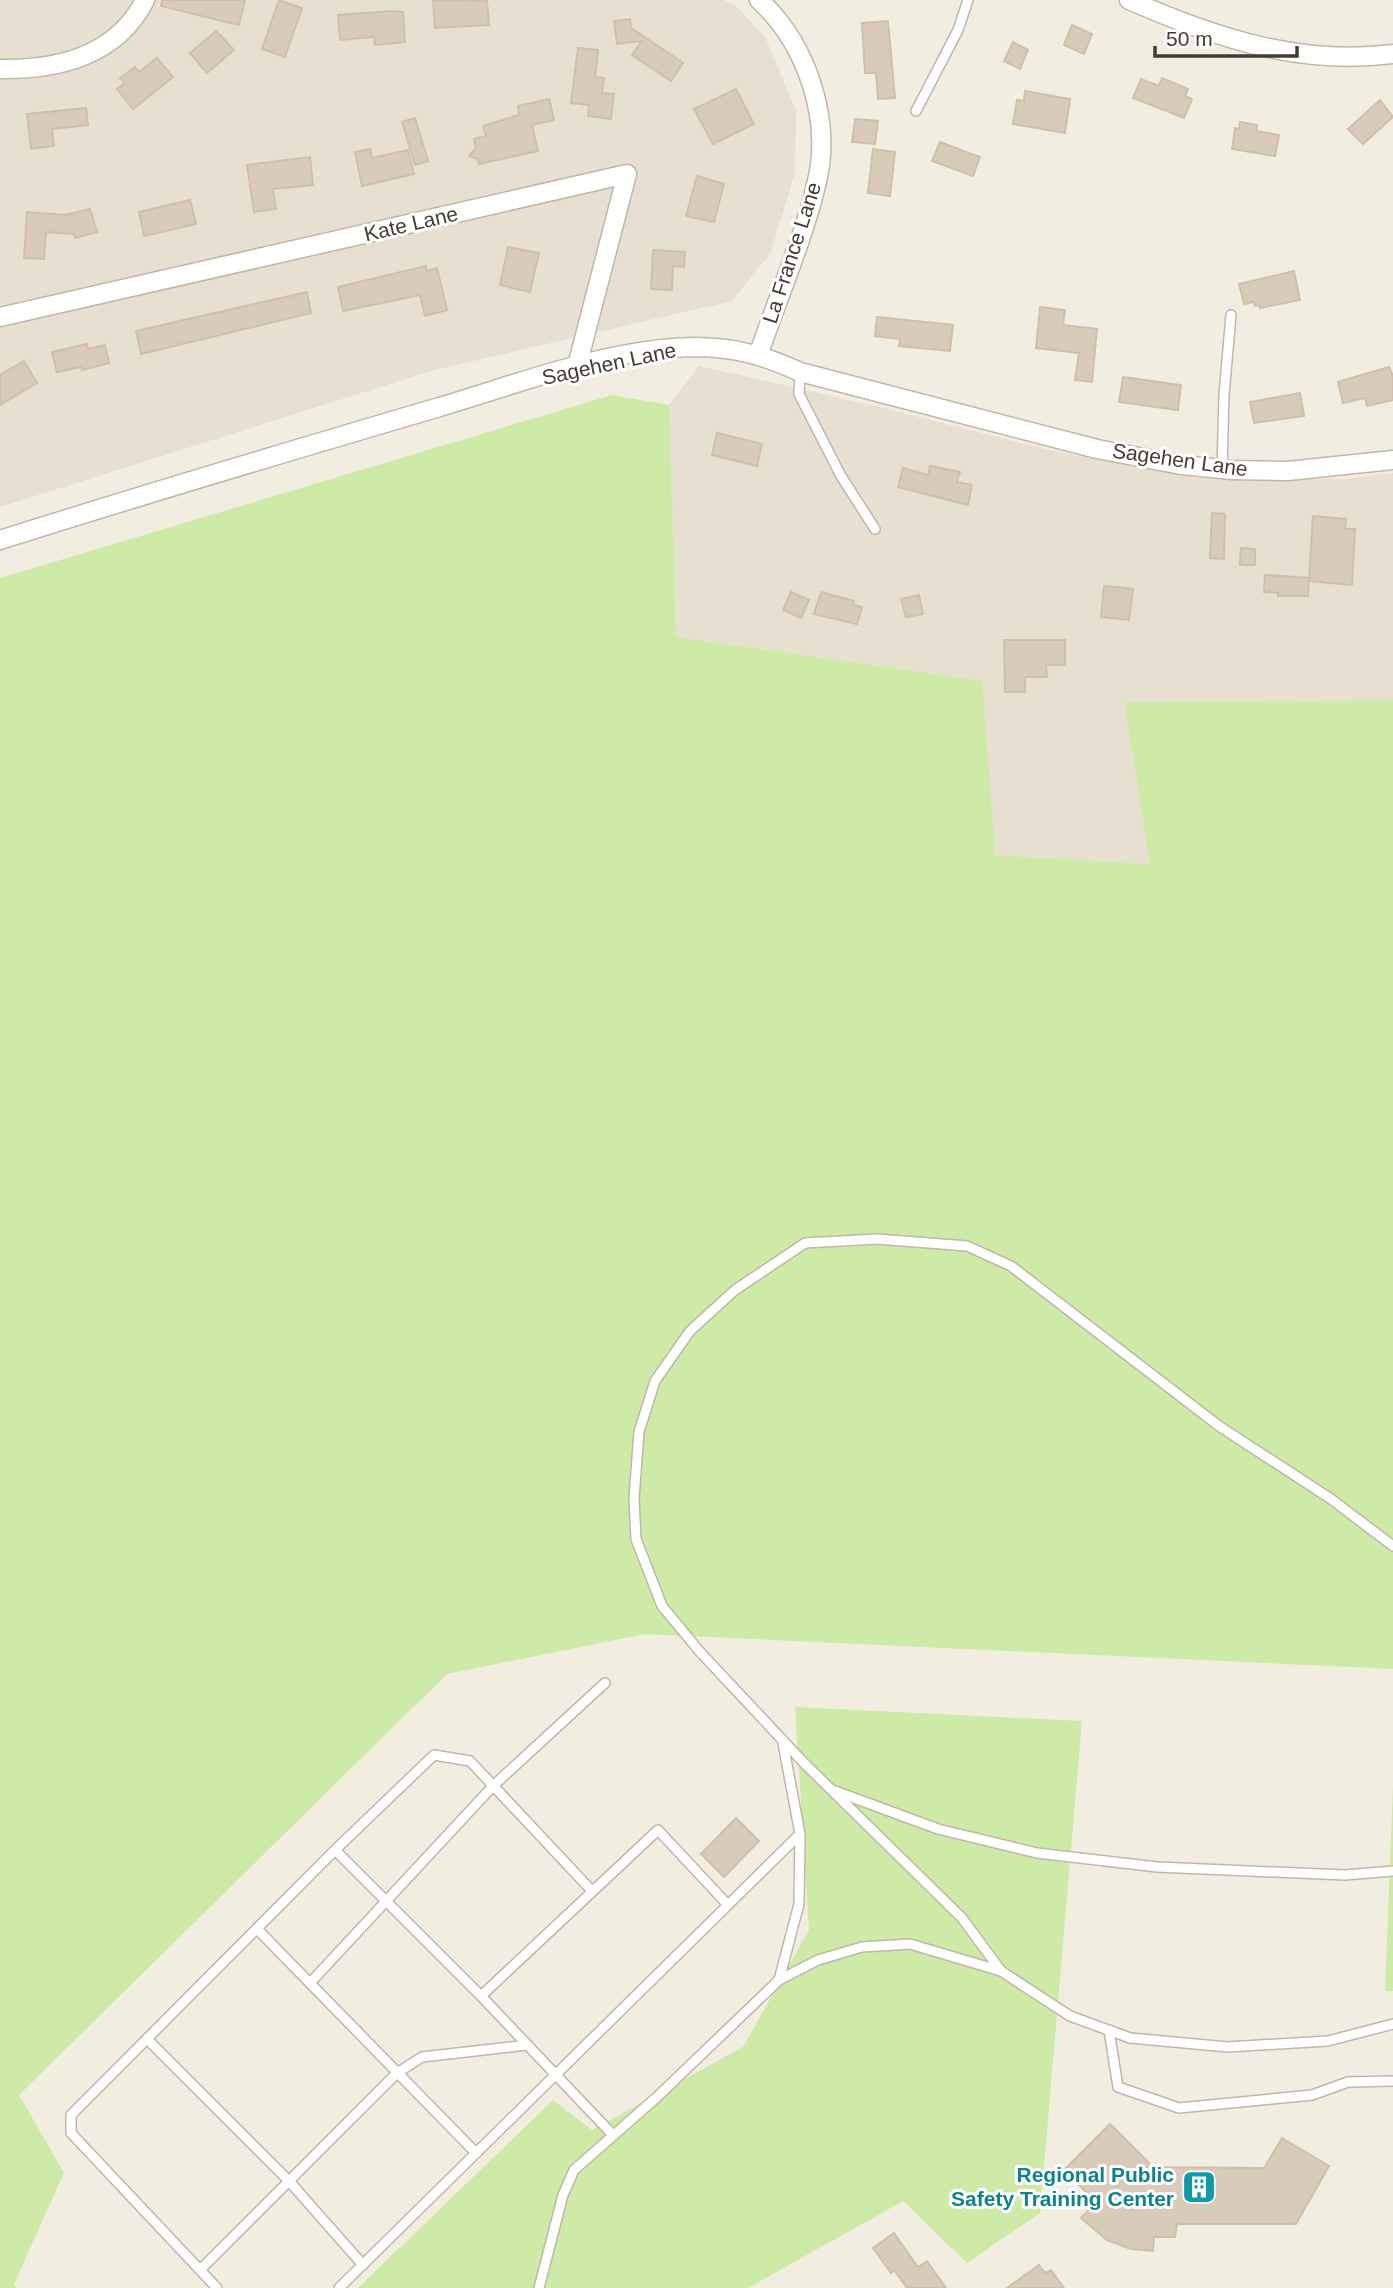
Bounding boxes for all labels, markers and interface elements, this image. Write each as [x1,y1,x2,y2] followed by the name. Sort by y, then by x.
[1155,14,1297,58] scale bar
[1166,27,1213,50] text: 50 m
[758,179,825,326] street label: La France Lane
[362,202,460,245] street label: Kate Lane
[540,338,678,389] street label: Sagehen Lane
[1111,439,1249,480] street label: Sagehen Lane
[951,2163,1174,2210] place label: Regional Public Safety Training Center
[1180,2168,1218,2206] building icon: Regional Public Safety Training Center

